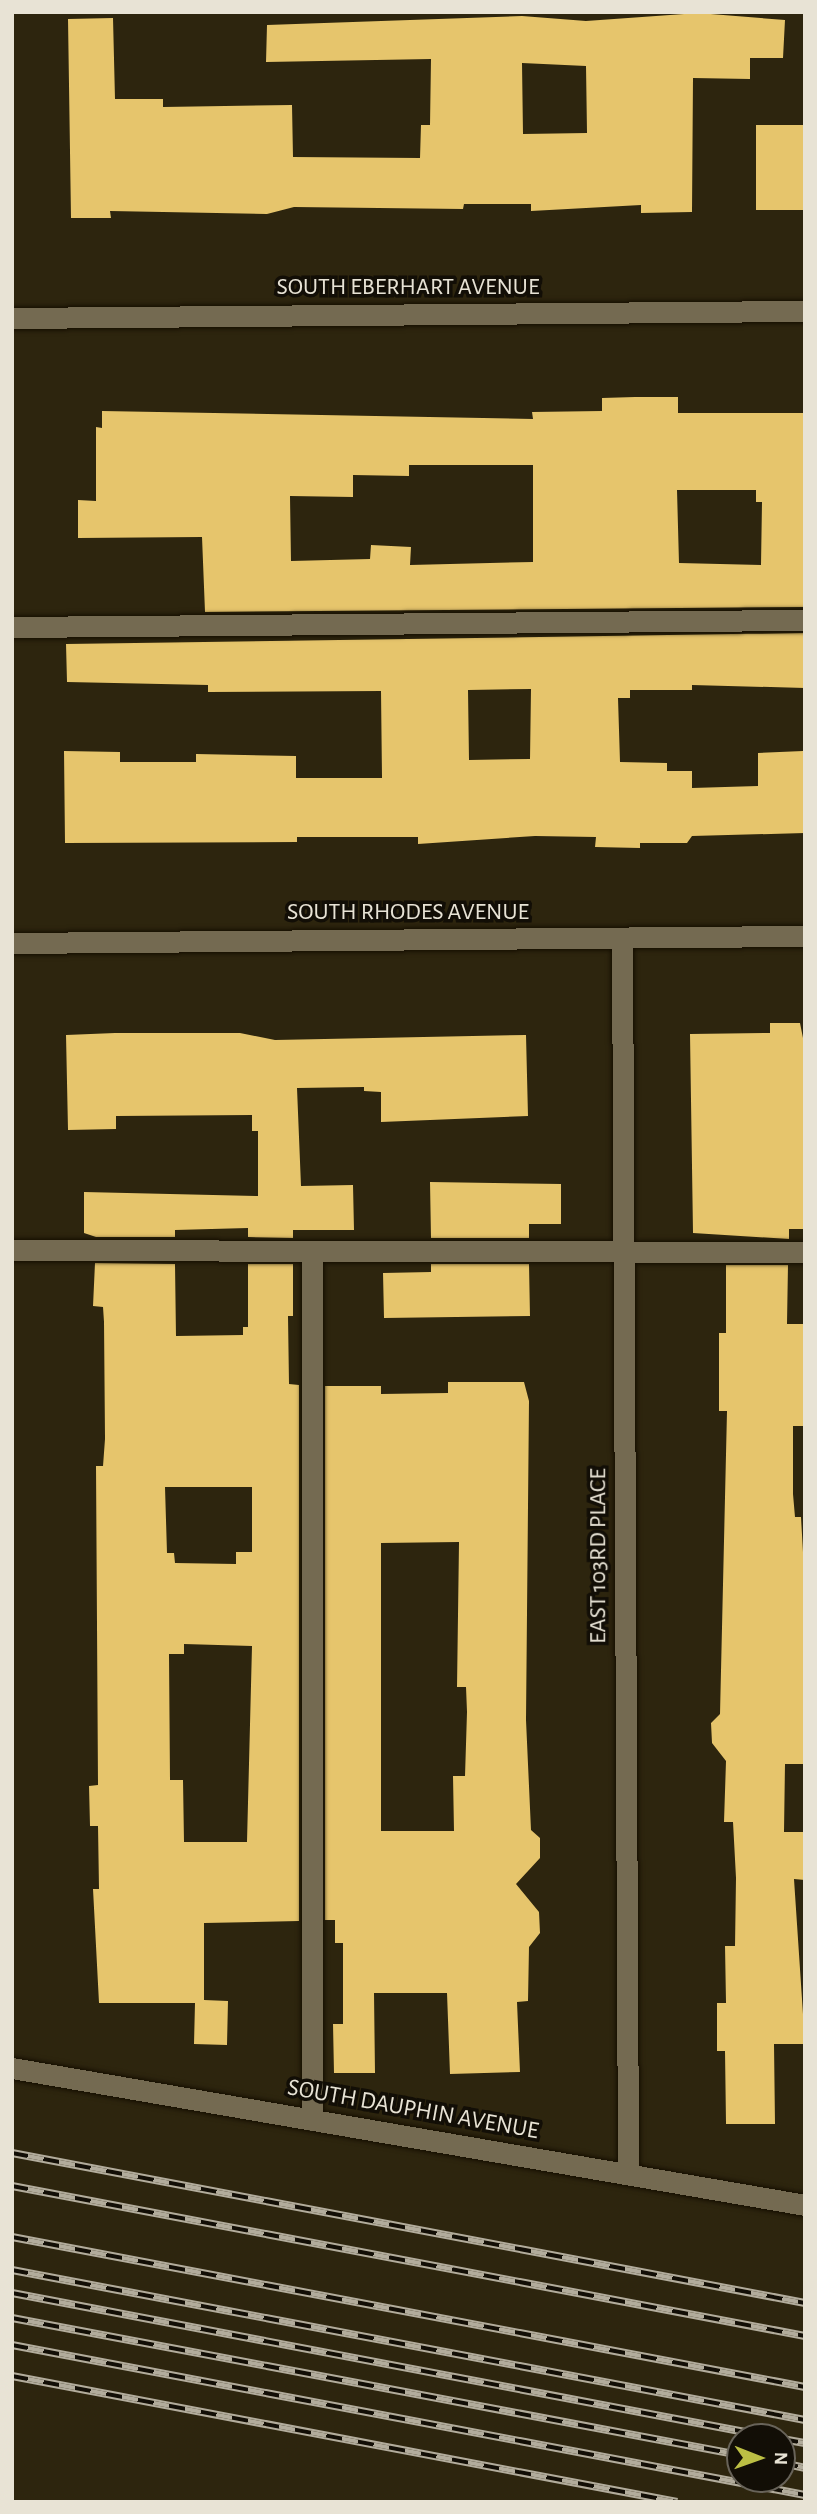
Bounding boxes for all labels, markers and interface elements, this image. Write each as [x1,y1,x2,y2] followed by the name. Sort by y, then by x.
[277,274,539,302] street label: SOUTH EBERHART AVENUE
[287,899,529,927] street label: SOUTH RHODES AVENUE
[585,1468,613,1644] street label: EAST 103RD PLACE
[285,2074,541,2146] street label: SOUTH DAUPHIN AVENUE
[726,2423,796,2493] north arrow
[771,2452,790,2465] text: N

